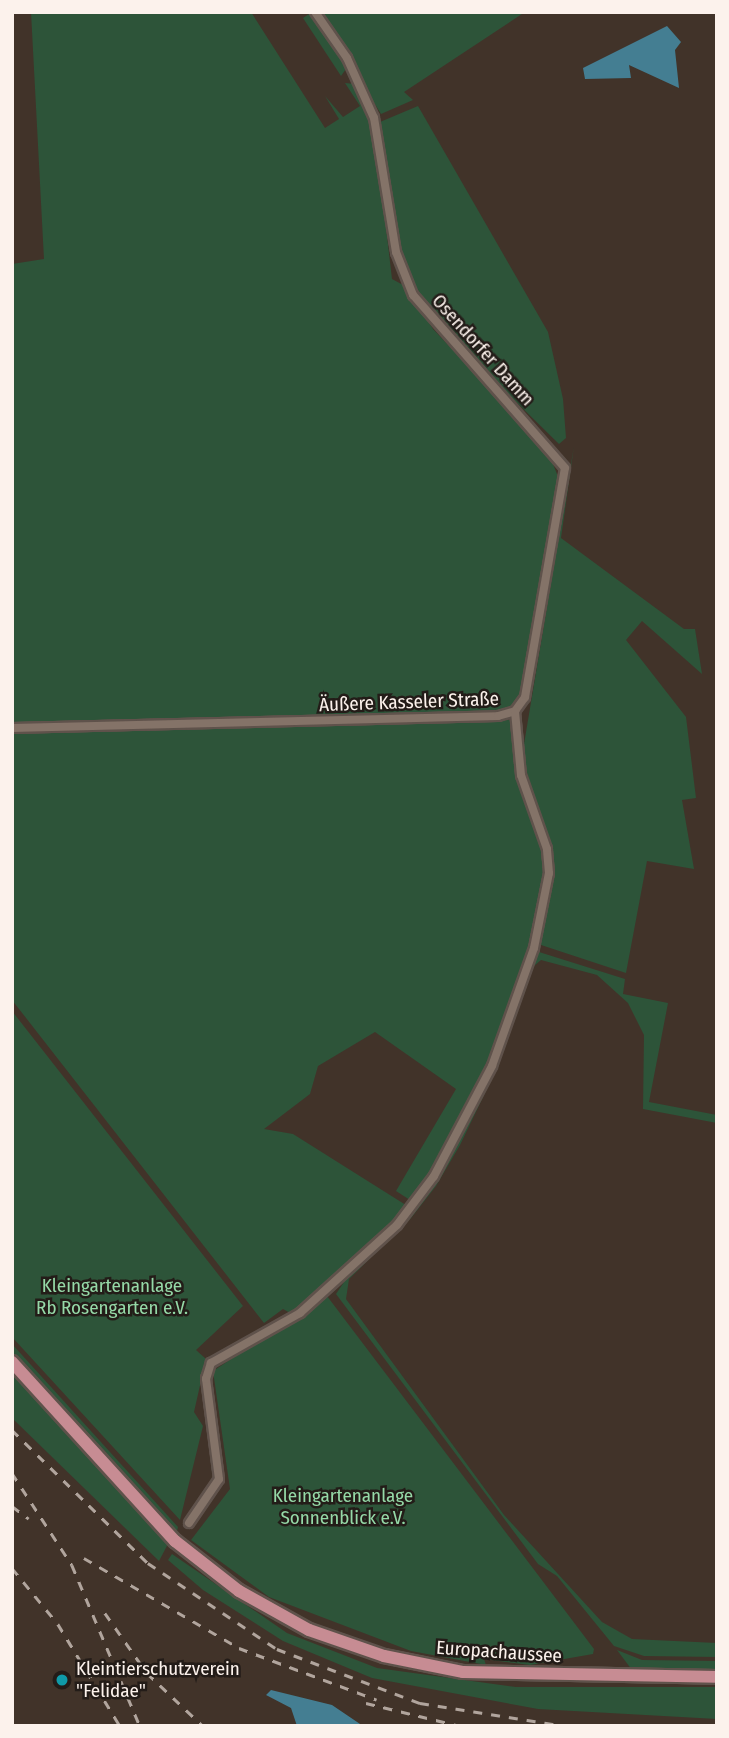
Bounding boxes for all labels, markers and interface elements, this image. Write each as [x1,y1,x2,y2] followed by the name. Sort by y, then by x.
[427,290,539,410] street label: Osendorfer Damm
[319,687,499,717] street label: Äußere Kasseler Straße
[36,1275,188,1319] park label: Kleingartenanlage Rb Rosengarten e.V.
[273,1485,413,1529] park label: Kleingartenanlage Sonnenblick e.V.
[435,1636,563,1668] street label: Europachaussee
[76,1658,240,1702] place label: Kleintierschutzverein "Felidae"
[54,1672,70,1688] marker: Kleintierschutzverein "Felidae"

